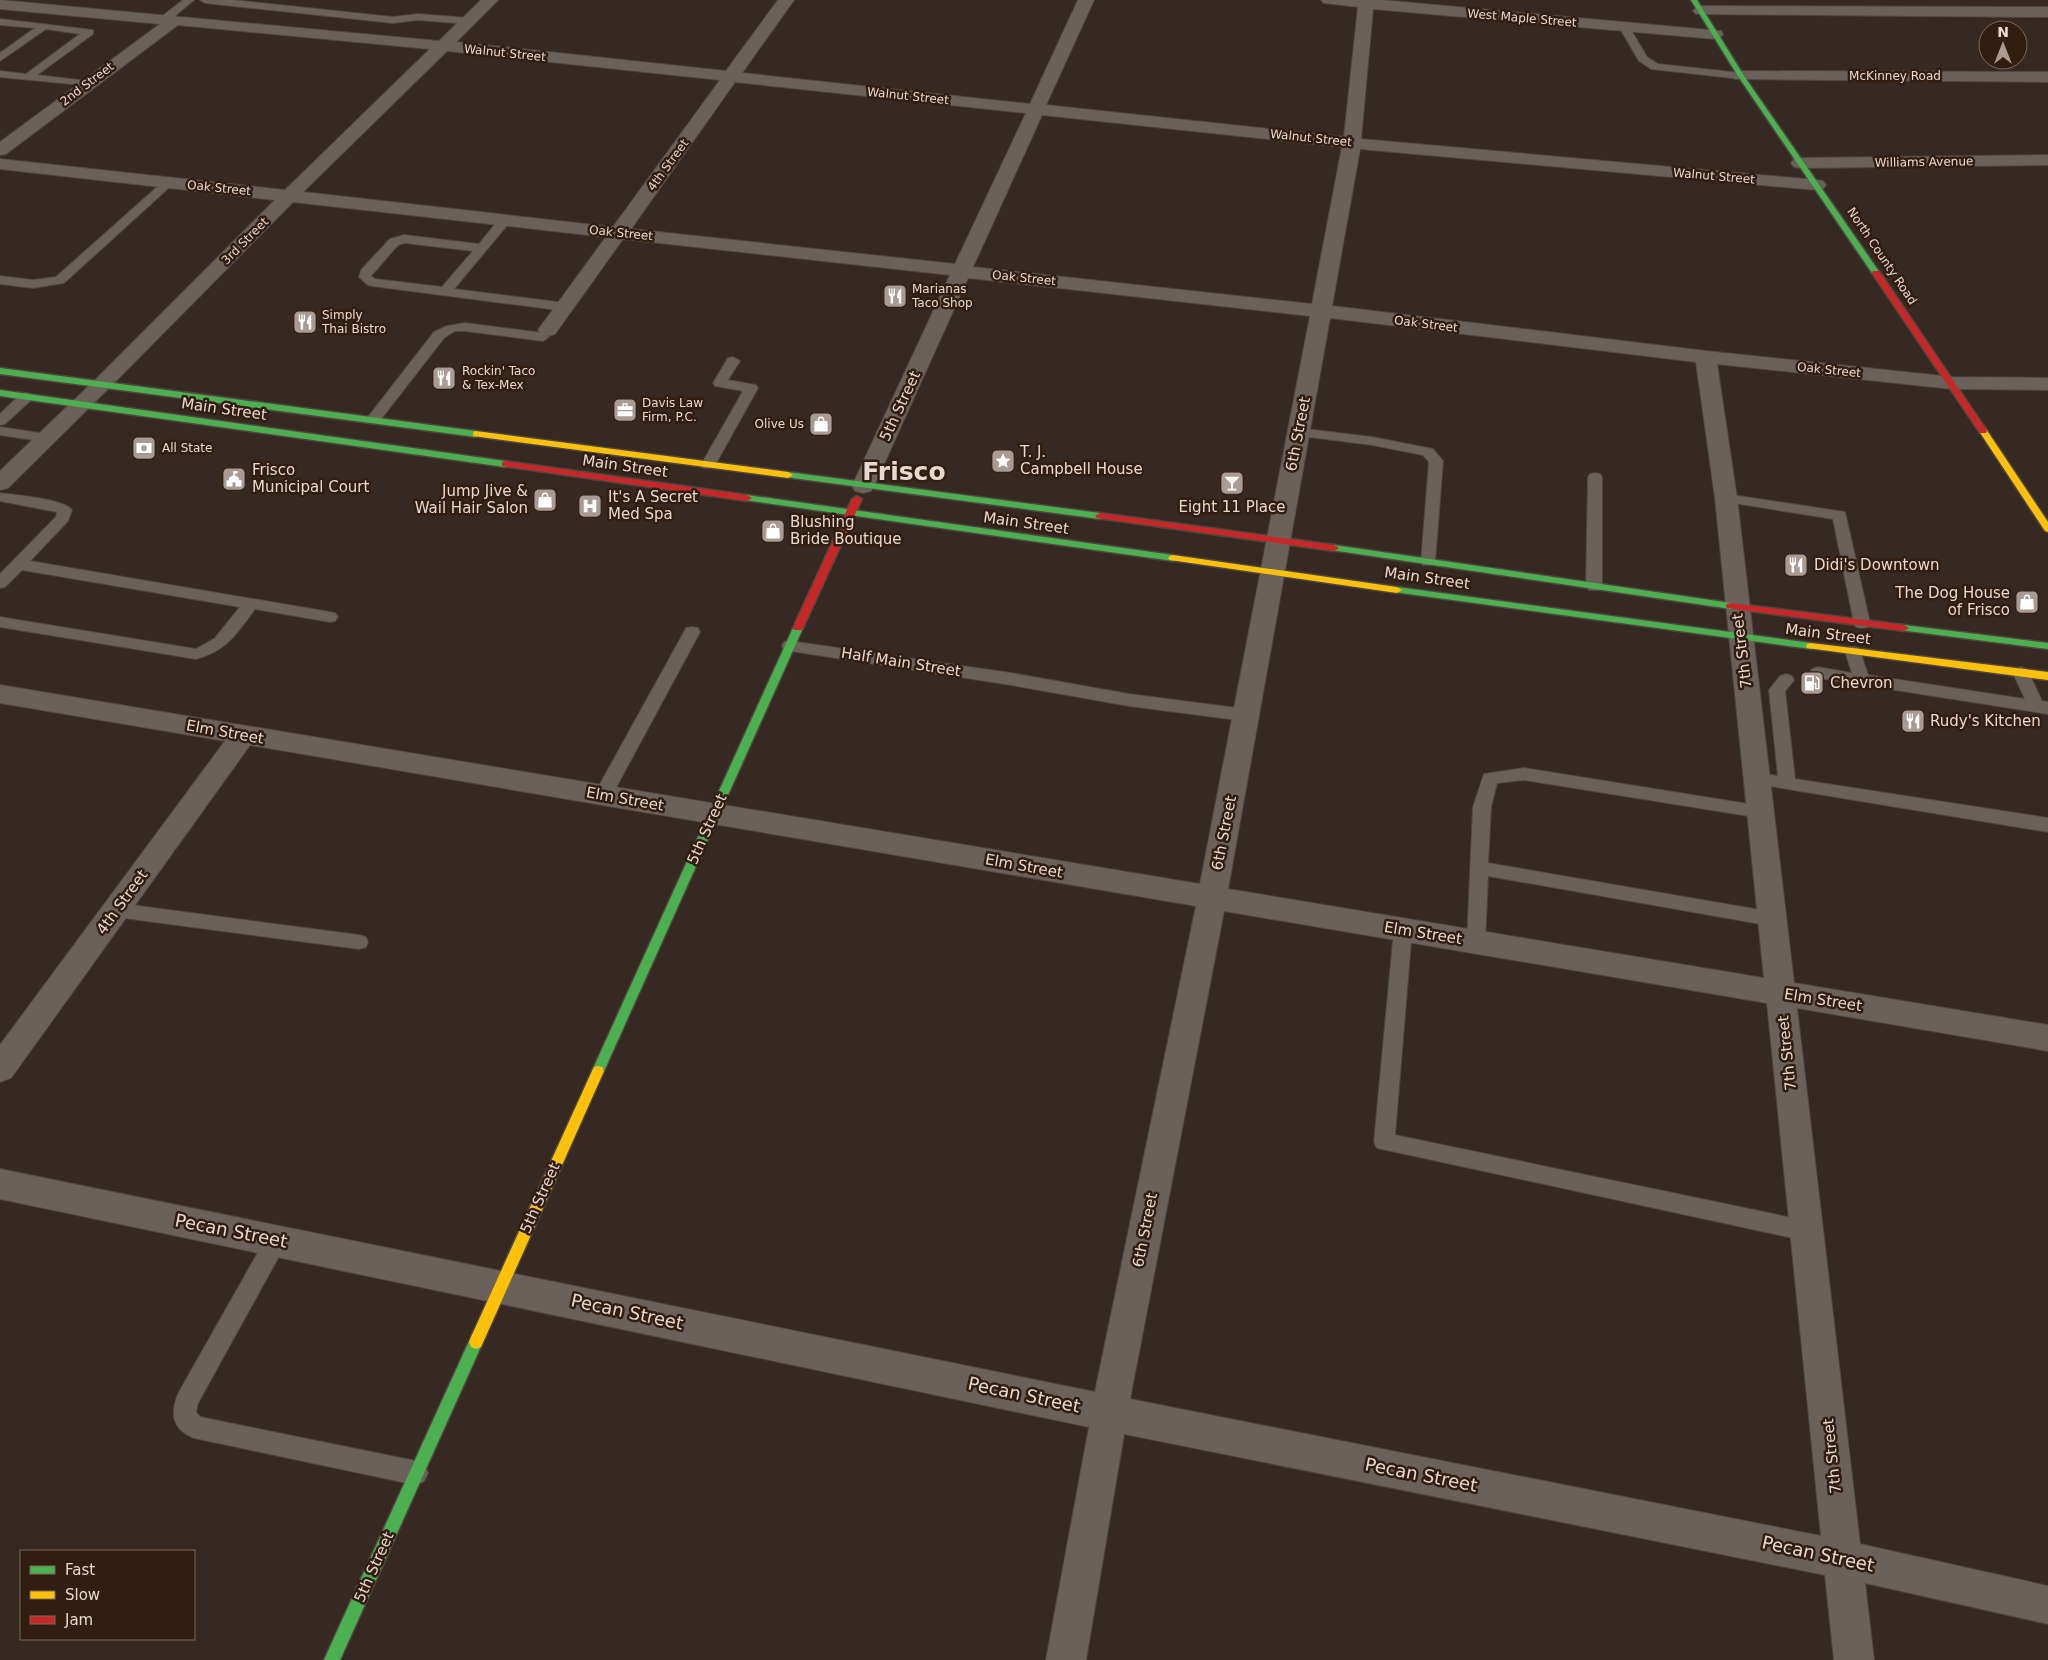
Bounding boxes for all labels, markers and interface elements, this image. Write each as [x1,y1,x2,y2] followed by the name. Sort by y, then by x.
[1467,6,1578,30] street label: West Maple Street
[1978,20,2028,70] north arrow
[1997,24,2009,40] text: N
[464,42,547,64] street label: Walnut Street
[58,59,117,109] street label: 2nd Street
[1849,69,1941,83] street label: McKinney Road
[867,85,950,107] street label: Walnut Street
[1270,127,1353,149] street label: Walnut Street
[645,136,692,193] street label: 4th Street
[1875,154,1973,170] street label: Williams Avenue
[1673,165,1756,187] street label: Walnut Street
[186,178,252,198] street label: Oak Street
[1844,205,1920,307] street label: North County Road
[219,215,271,267] street label: 3rd Street
[588,223,654,243] street label: Oak Street
[991,268,1057,288] street label: Oak Street
[911,282,973,310] place label: Marianas Taco Shop
[882,283,908,309] restaurant icon: Marianas Taco Shop
[321,308,386,336] place label: Simply Thai Bistro
[292,309,318,335] restaurant icon: Simply Thai Bistro
[1393,313,1459,335] street label: Oak Street
[1796,360,1862,380] street label: Oak Street
[462,364,535,392] place label: Rockin' Taco & Tex-Mex
[431,365,457,391] restaurant icon: Rockin' Taco & Tex-Mex
[876,368,924,444] street label: 5th Street
[180,394,268,424] street label: Main Street
[1282,395,1314,473] street label: 6th Street
[642,396,703,424] place label: Davis Law Firm, P.C.
[612,397,638,423] office icon: Davis Law Firm, P.C.
[808,411,834,437] shop icon: Olive Us
[755,417,804,431] place label: Olive Us
[131,435,157,461] bank icon: All State
[162,441,212,455] place label: All State
[1019,443,1143,478] place label: T. J. Campbell House
[990,448,1016,474] place icon: T. J. Campbell House
[581,451,669,481] street label: Main Street
[862,457,946,486] district label: Frisco
[252,461,370,496] place label: Frisco Municipal Court
[221,466,247,492] public building icon: Frisco Municipal Court
[1219,470,1245,496] bar icon: Eight 11 Place
[415,482,528,517] place label: Jump Jive & Wail Hair Salon
[532,487,558,513] shop icon: Jump Jive & Wail Hair Salon
[608,488,698,523] place label: It's A Secret Med Spa
[577,493,603,519] hospital icon: It's A Secret Med Spa
[1178,498,1286,516] place label: Eight 11 Place
[982,508,1070,538] street label: Main Street
[790,513,901,548] place label: Blushing Bride Boutique
[760,518,786,544] shop icon: Blushing Bride Boutique
[1783,552,1809,578] restaurant icon: Didi's Downtown
[1814,556,1939,574] place label: Didi's Downtown
[1383,563,1471,593] street label: Main Street
[1894,584,2010,619] place label: The Dog House of Frisco
[2014,589,2040,615] shop icon: The Dog House of Frisco
[1728,612,1756,689] street label: 7th Street
[1784,620,1872,648] street label: Main Street
[840,644,962,680] street label: Half Main Street
[1799,670,1825,696] fuel station icon: Chevron
[1830,674,1893,692] place label: Chevron
[1900,708,1926,734] restaurant icon: Rudy's Kitchen
[1930,712,2041,730] place label: Rudy's Kitchen
[185,716,265,748] street label: Elm Street
[585,783,665,815] street label: Elm Street
[683,791,731,867] street label: 5th Street
[1208,794,1240,872] street label: 6th Street
[984,850,1064,882] street label: Elm Street
[93,866,151,938] street label: 4th Street
[1383,918,1463,948] street label: Elm Street
[1783,985,1863,1015] street label: Elm Street
[1774,1015,1800,1091] street label: 7th Street
[516,1160,564,1236] street label: 5th Street
[1129,1191,1161,1269] street label: 6th Street
[173,1209,289,1252] street label: Pecan Street
[569,1289,685,1334] street label: Pecan Street
[966,1372,1082,1417] street label: Pecan Street
[1819,1418,1845,1494] street label: 7th Street
[1363,1453,1479,1496] street label: Pecan Street
[350,1529,398,1605] street label: 5th Street
[1760,1531,1876,1576] street label: Pecan Street
[20,1550,195,1640] legend
[65,1561,95,1579] text: Fast
[65,1586,100,1604] text: Slow
[64,1611,93,1629] text: Jam

